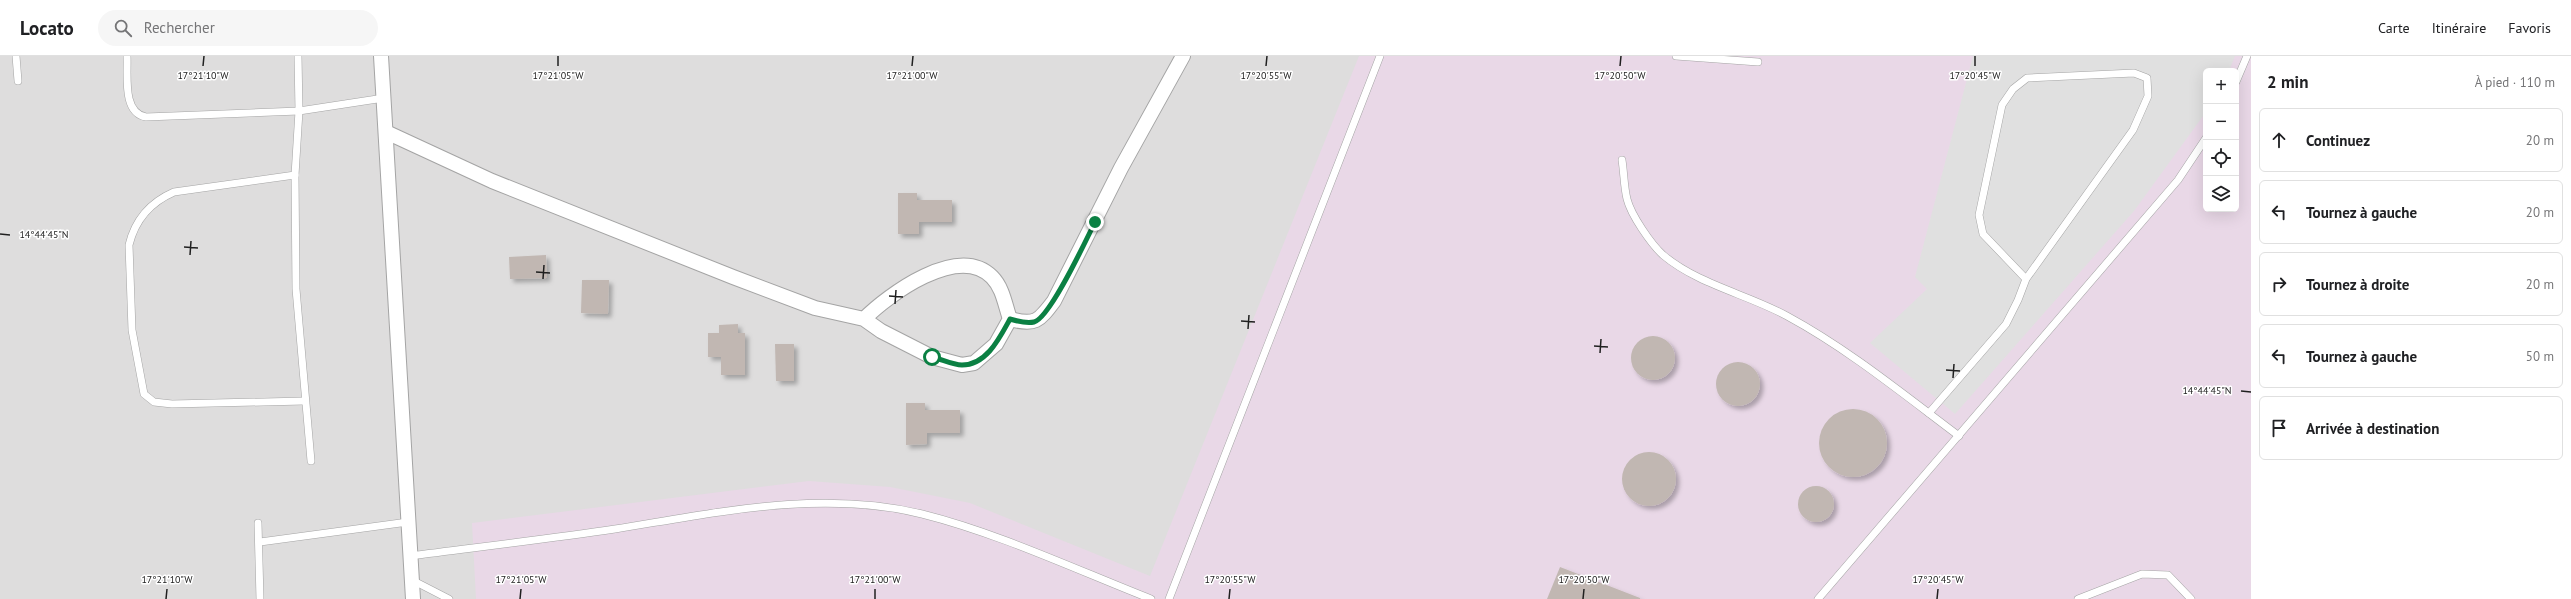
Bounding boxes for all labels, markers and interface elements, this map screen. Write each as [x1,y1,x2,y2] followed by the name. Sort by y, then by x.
[98,10,378,46] search box
[20,16,74,40] text: Locato
[112,17,134,39] icon: search
[144,18,215,37] text: Rechercher
[2378,19,2410,37] text: Carte
[2432,19,2486,37] text: Itinéraire
[2508,19,2551,37] text: Favoris
[2203,68,2239,212] map controls
[2203,68,2239,104] button: +
[177,69,229,82] text: 17°21'10"W
[532,69,584,82] text: 17°21'05"W
[886,69,938,82] text: 17°21'00"W
[1240,69,1292,82] text: 17°20'55"W
[1594,69,1646,82] text: 17°20'50"W
[1949,69,2001,82] text: 17°20'45"W
[2267,71,2308,93] text: 2 min
[2475,74,2555,91] text: À pied · 110 m
[2203,104,2239,140] button: −
[2268,129,2290,151] icon: ahead
[2306,131,2370,150] text: Continuez
[2526,132,2554,149] text: 20 m
[2203,140,2239,176] button: locate
[2203,176,2239,212] button: layers
[2268,201,2290,223] icon: left
[2306,203,2417,222] text: Tournez à gauche
[2526,204,2554,221] text: 20 m
[1086,213,1104,231] route end
[19,228,69,241] text: 14°44'45"N
[2268,273,2290,295] icon: right
[2306,275,2409,294] text: Tournez à droite
[2526,276,2554,293] text: 20 m
[2268,345,2290,367] icon: left
[2306,347,2417,366] text: Tournez à gauche
[923,348,941,366] route start
[2526,348,2554,365] text: 50 m
[2182,384,2232,397] text: 14°44'45"N
[2268,417,2290,439] icon: arrive
[2306,419,2439,438] text: Arrivée à destination
[141,573,193,586] text: 17°21'10"W
[495,573,547,586] text: 17°21'05"W
[849,573,901,586] text: 17°21'00"W
[1204,573,1256,586] text: 17°20'55"W
[1558,573,1610,586] text: 17°20'50"W
[1912,573,1964,586] text: 17°20'45"W

